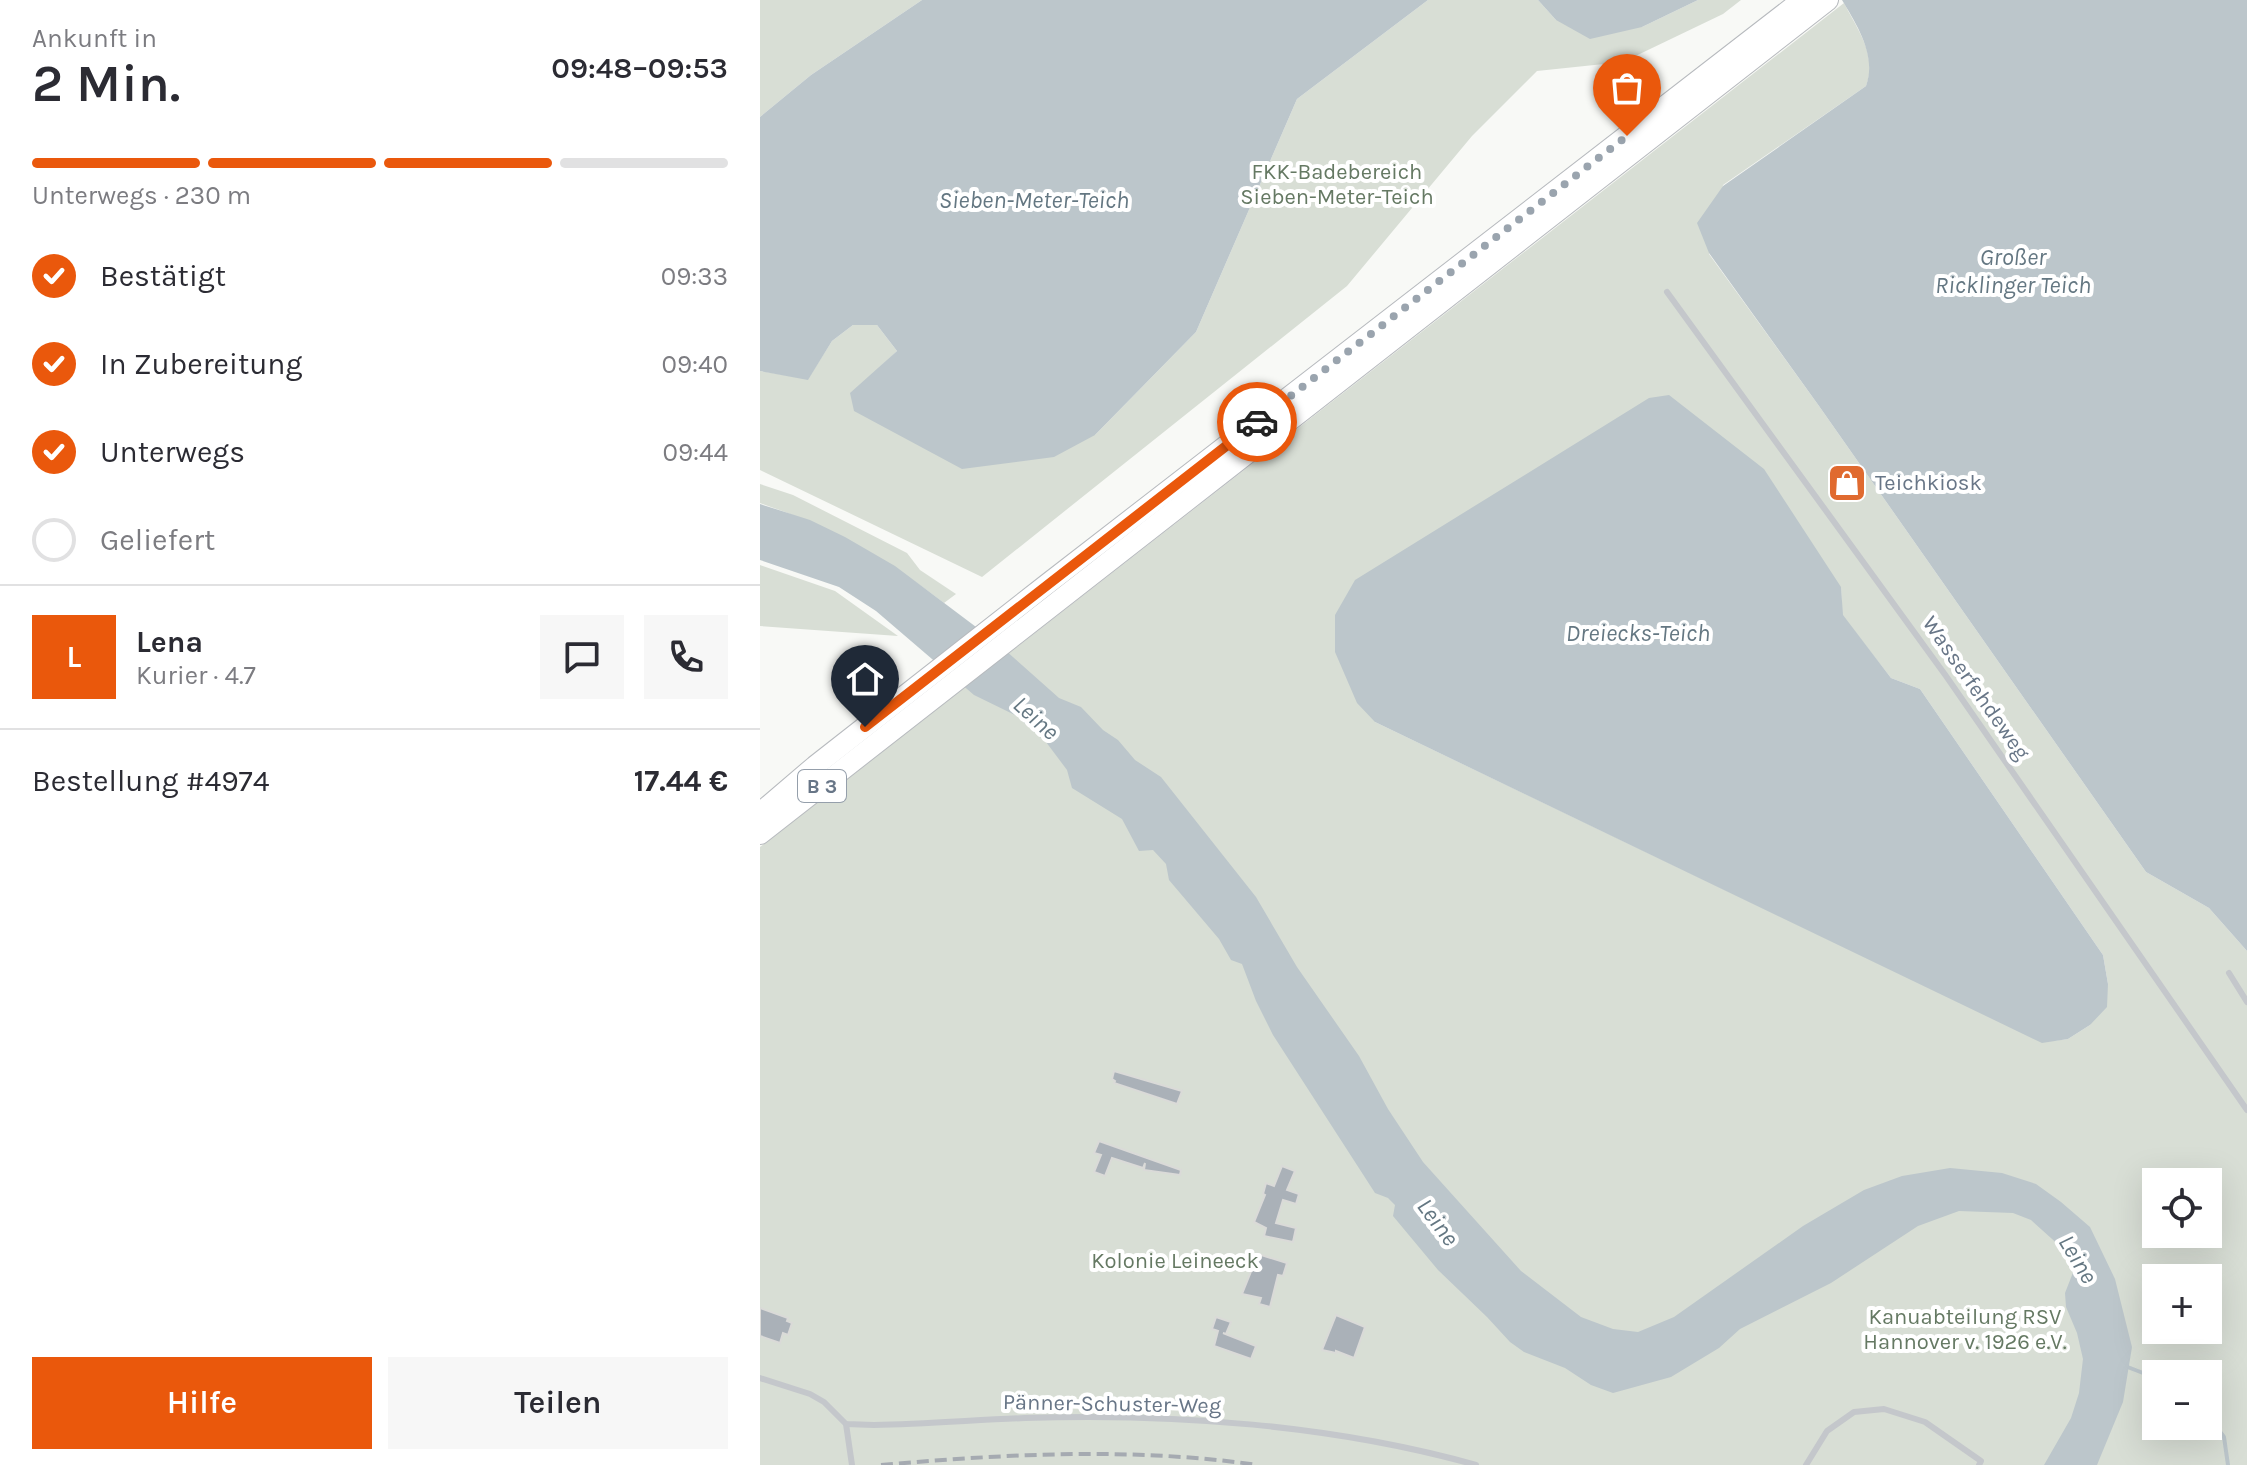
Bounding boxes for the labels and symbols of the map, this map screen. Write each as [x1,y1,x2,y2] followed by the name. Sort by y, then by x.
[1593,54,1661,136] pin
[1240,159,1434,210] park label: FKK-Badebereich Sieben-Meter-Teich
[939,186,1129,214] water label: Sieben-Meter-Teich
[1935,243,2091,299] water label: Großer Ricklinger Teich
[1217,382,1297,462] courier
[1826,462,1868,504] shop icon: Teichkiosk
[1875,470,1982,496] place label: Teichkiosk
[1917,611,2036,765] street label: Wasserfehdeweg
[1566,619,1710,647] water label: Dreiecks-Teich
[831,645,899,727] pin
[1007,690,1065,746] water label: Leine
[798,770,846,802] road number: B 3
[1411,1193,1465,1251] water label: Leine
[2053,1230,2103,1288] water label: Leine
[1091,1248,1259,1274] park label: Kolonie Leineeck
[1863,1304,2067,1355] park label: Kanuabteilung RSV Hannover v. 1926 e.V.
[1003,1389,1222,1419] street label: Pänner-Schuster-Weg

